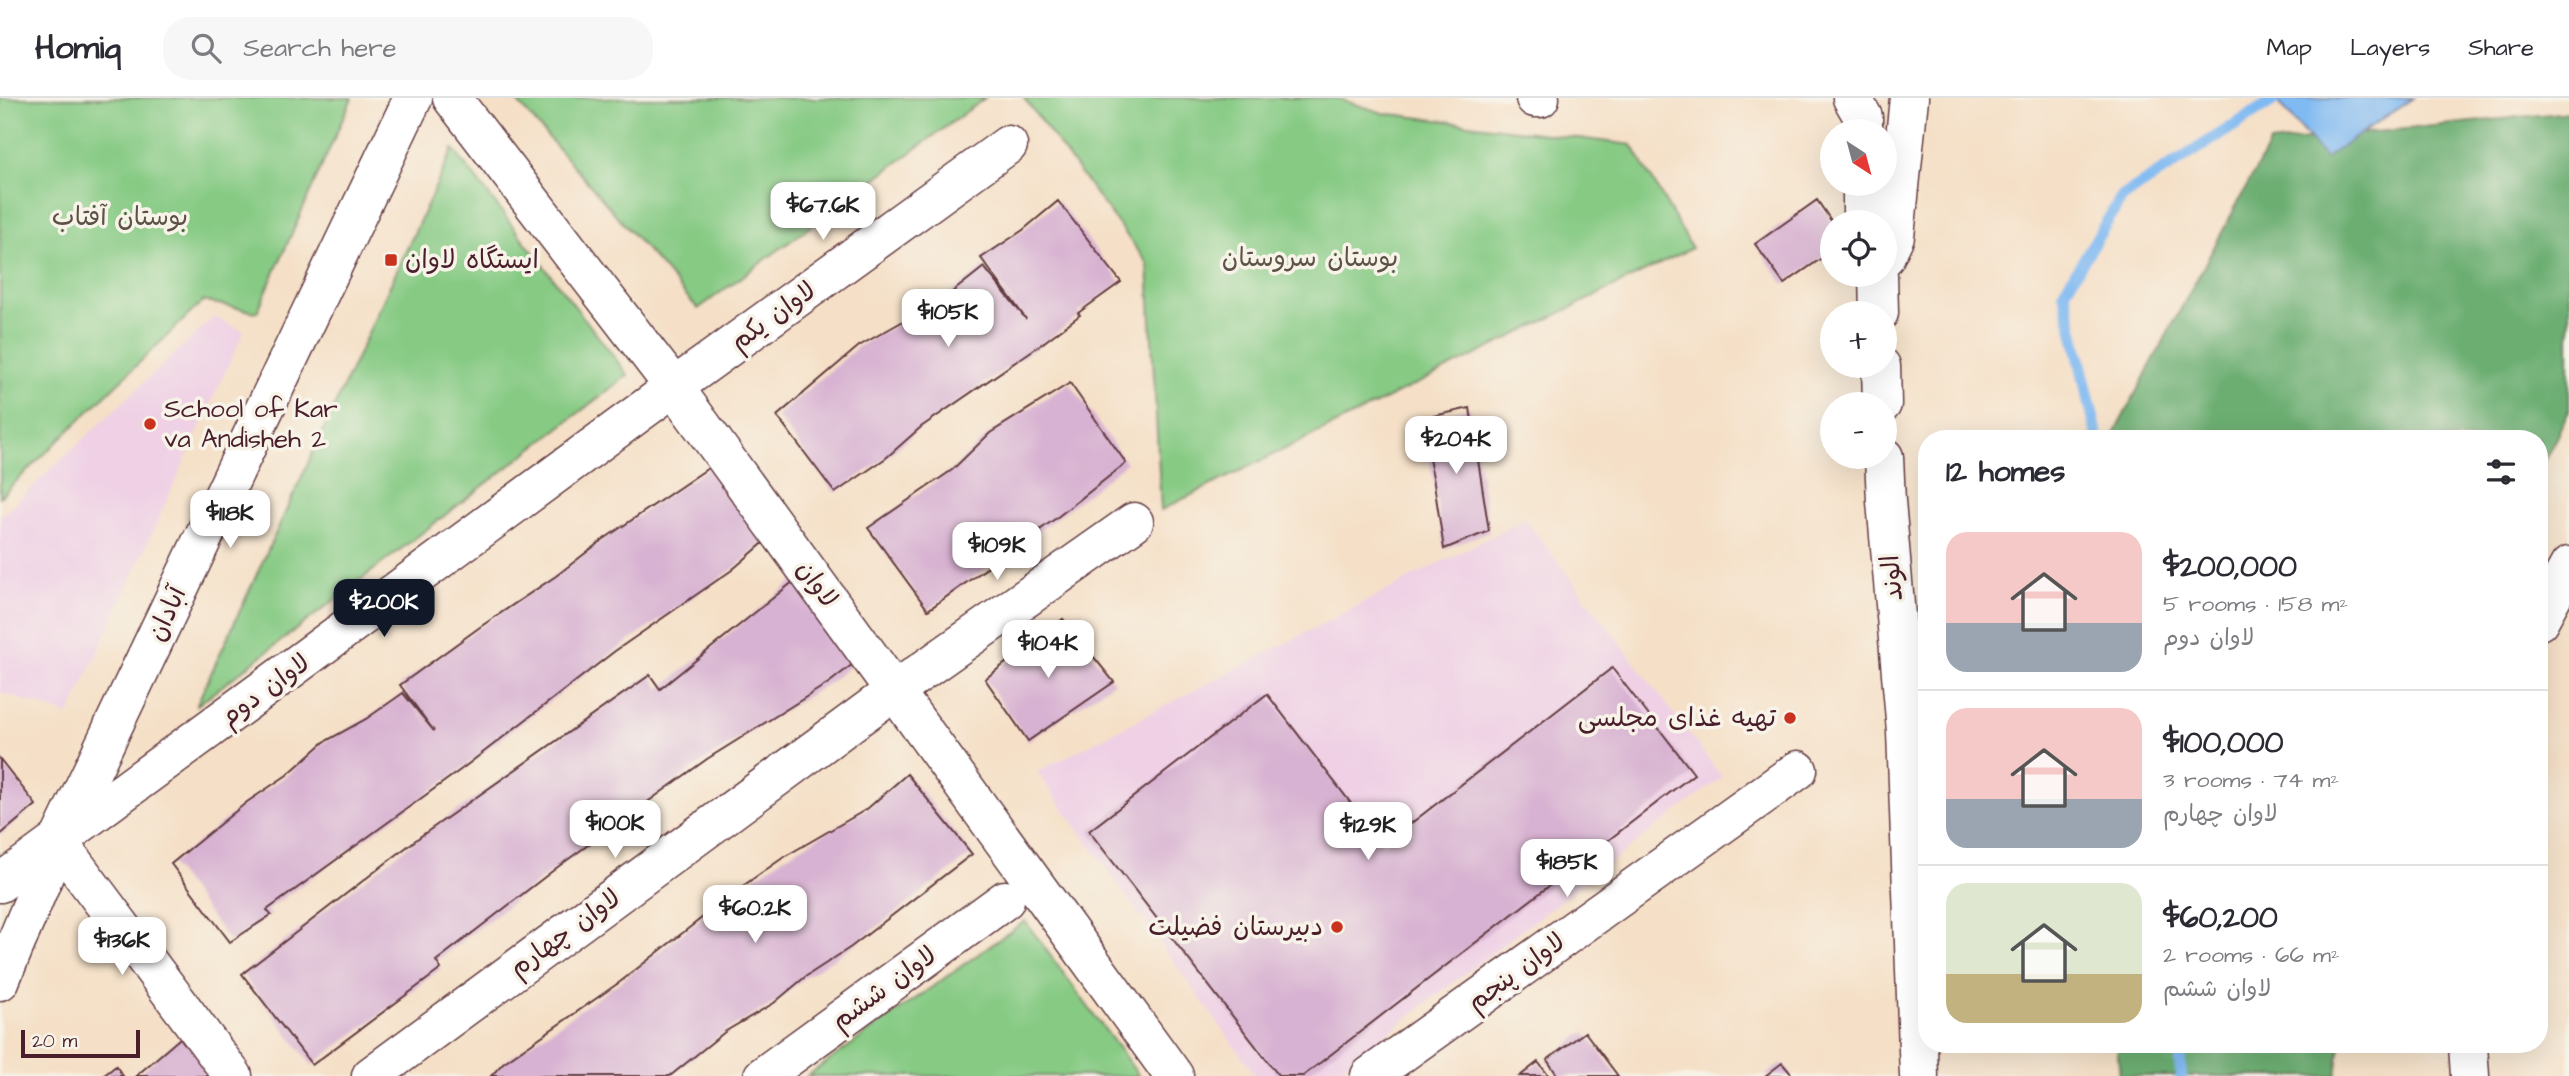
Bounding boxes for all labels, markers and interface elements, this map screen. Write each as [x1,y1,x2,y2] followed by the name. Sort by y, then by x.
[163,17,653,80] search box
[35,25,121,71] text: Homiq
[187,29,225,67] icon: search
[243,30,397,66] text: Search here
[2267,31,2312,65] text: Map
[2350,31,2430,65] text: Layers
[2468,31,2534,65] text: Share
[1820,119,1897,196] north arrow
[1820,119,1897,469] map controls
[766,183,880,242] pin: $67.6K
[787,189,859,221] text: $67.6K
[52,199,188,235] park label: بوستان آفتاب
[1820,210,1897,287] button: locate
[1222,240,1398,276] park label: بوستان سروستان
[405,242,539,278] place label: ایستگاه لاوان
[383,252,399,268] marker: ایستگاه لاوان
[723,273,824,360] street label: لاوان یکم
[899,289,997,349] pin: $105K
[918,296,978,328] text: $105K
[1820,301,1897,378] button: +
[164,391,338,457] place label: School of Kar va Andisheh 2
[1820,392,1897,469] button: −
[142,416,158,432] marker: School of Kar va Andisheh 2
[1407,416,1505,476] pin: $204K
[1421,423,1491,455] text: $204K
[1946,451,2065,493] text: 12 homes
[2482,453,2520,491] icon: filters
[181,490,279,550] pin: $118K
[206,497,254,529] text: $118K
[948,522,1046,582] pin: $109K
[968,529,1026,561] text: $109K
[2163,546,2297,588] text: $200,000
[788,553,846,615] street label: لاوان
[1872,553,1912,603] street label: الوند
[2002,560,2086,644] icon: home
[139,579,196,647] street label: آبادان
[335,580,433,639] pin: $200K
[350,586,418,618] text: $200K
[2163,588,2348,620] text: 5 rooms · 158 m²
[999,620,1097,680] pin: $104K
[2163,622,2254,654] text: لاوان دوم
[1018,627,1078,659] text: $104K
[213,645,318,736] street label: لاوان دوم
[1578,700,1776,736] place label: تهیه غذای مجلسی
[1782,710,1798,726] marker: تهیه غذای مجلسی
[2163,722,2284,764] text: $100,000
[2002,736,2086,820] icon: home
[2163,764,2339,796] text: 3 rooms · 74 m²
[2163,798,2278,830] text: لاوان چهارم
[566,800,664,860] pin: $100K
[1319,802,1417,862] pin: $129K
[586,807,644,839] text: $100K
[1340,809,1396,841] text: $129K
[1518,840,1616,899] pin: $185K
[1537,846,1597,878] text: $185K
[502,880,629,986] street label: لاوان چهارم
[698,886,812,945] pin: $60.2K
[719,892,791,924] text: $60.2K
[2163,897,2278,939] text: $60,200
[1148,909,1323,945] place label: دبیرستان فضیلت
[2002,911,2086,995] icon: home
[73,918,171,977] pin: $136K
[1329,919,1345,935] marker: دبیرستان فضیلت
[94,924,150,956] text: $136K
[1460,924,1573,1021] street label: لاوان پنجم
[824,937,945,1039] street label: لاوان ششم
[2163,939,2340,971] text: 2 rooms · 66 m²
[2163,973,2271,1005] text: لاوان ششم
[21,1027,140,1059] scale bar
[32,1028,77,1055] text: 20 m

